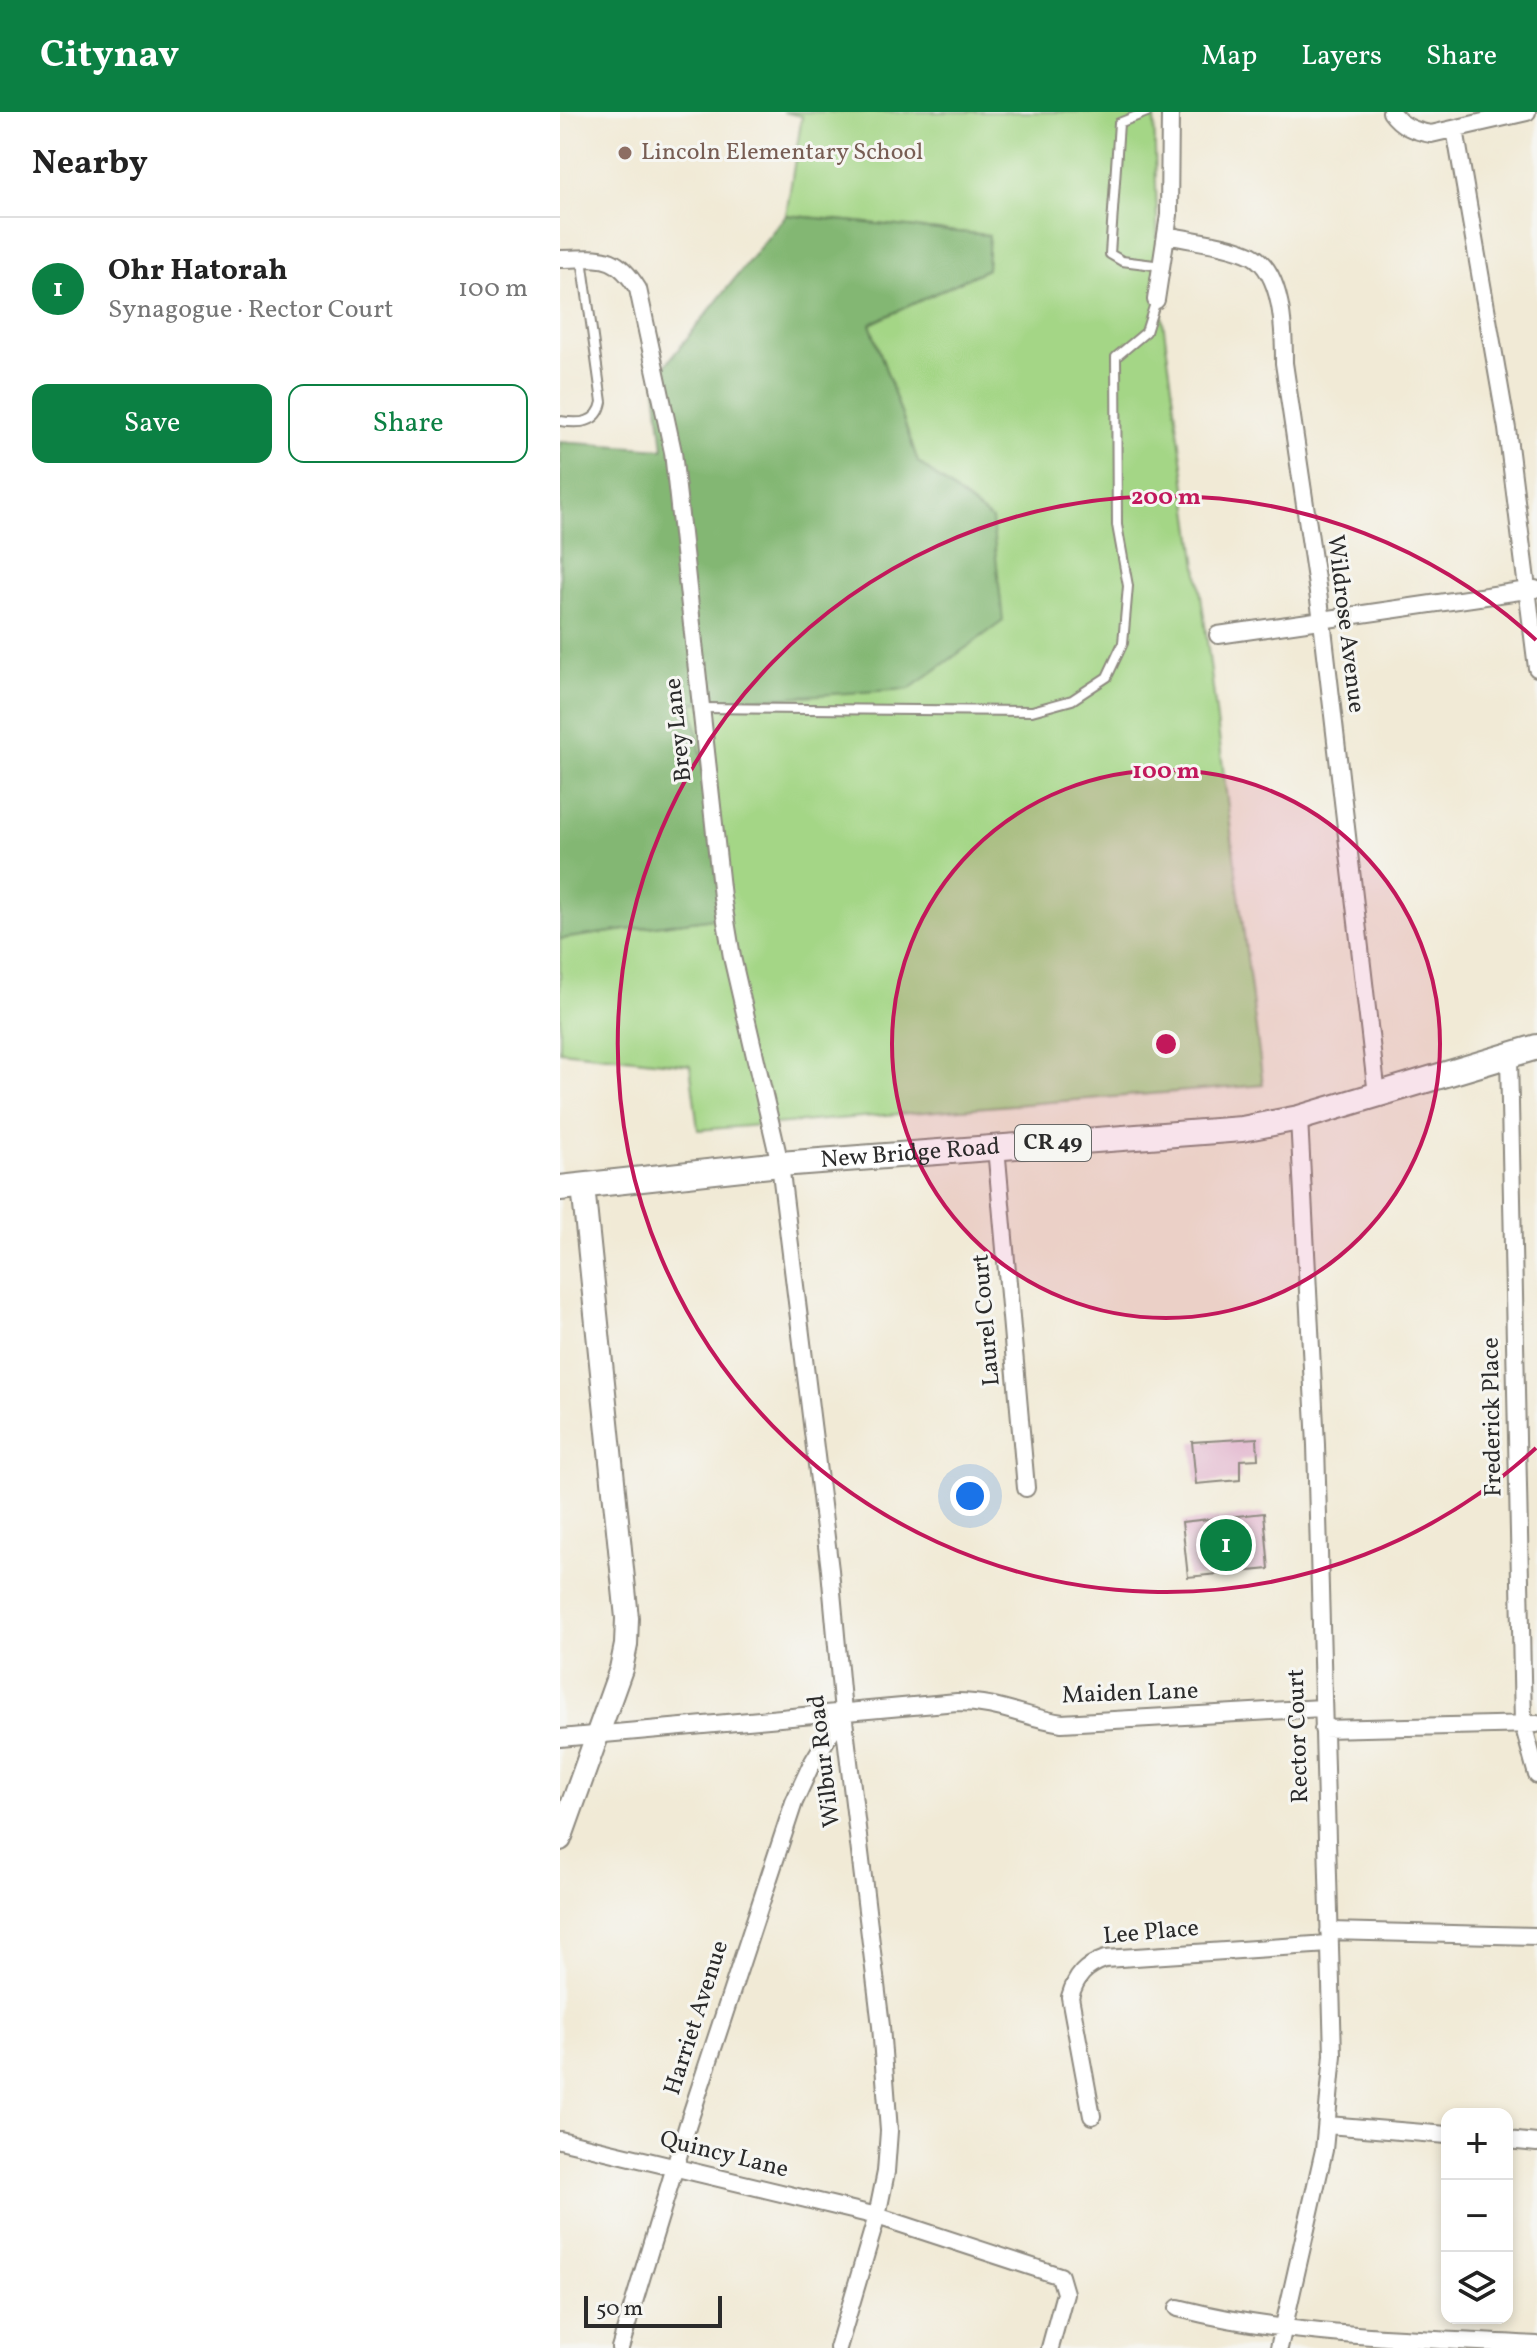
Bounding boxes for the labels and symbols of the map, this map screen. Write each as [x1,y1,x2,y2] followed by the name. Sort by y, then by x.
[641,136,923,170] place label: Lincoln Elementary School
[616,144,634,162] marker: Lincoln Elementary School
[1131,481,1201,515] text: 200 m
[1317,533,1373,715] street label: Wildrose Avenue
[657,676,701,784] street label: Brey Lane
[1132,755,1200,789] text: 100 m
[1152,1030,1180,1058] centre of rings
[1015,1125,1091,1161] road number: CR 49
[819,1130,1001,1178] street label: New Bridge Road
[964,1252,1010,1388] street label: Laurel Court
[1475,1337,1511,1497] street label: Frederick Place
[950,1476,990,1516] your location
[1200,1515,1252,1575] pin: 1
[1280,1668,1318,1804] street label: Rector Court
[1061,1675,1199,1713] street label: Maiden Lane
[800,1693,850,1829] street label: Wilbur Road
[1102,1912,1200,1954] street label: Lee Place
[656,1936,738,2100] street label: Harriet Avenue
[656,2123,792,2187] street label: Quincy Lane
[584,2292,722,2328] scale bar

